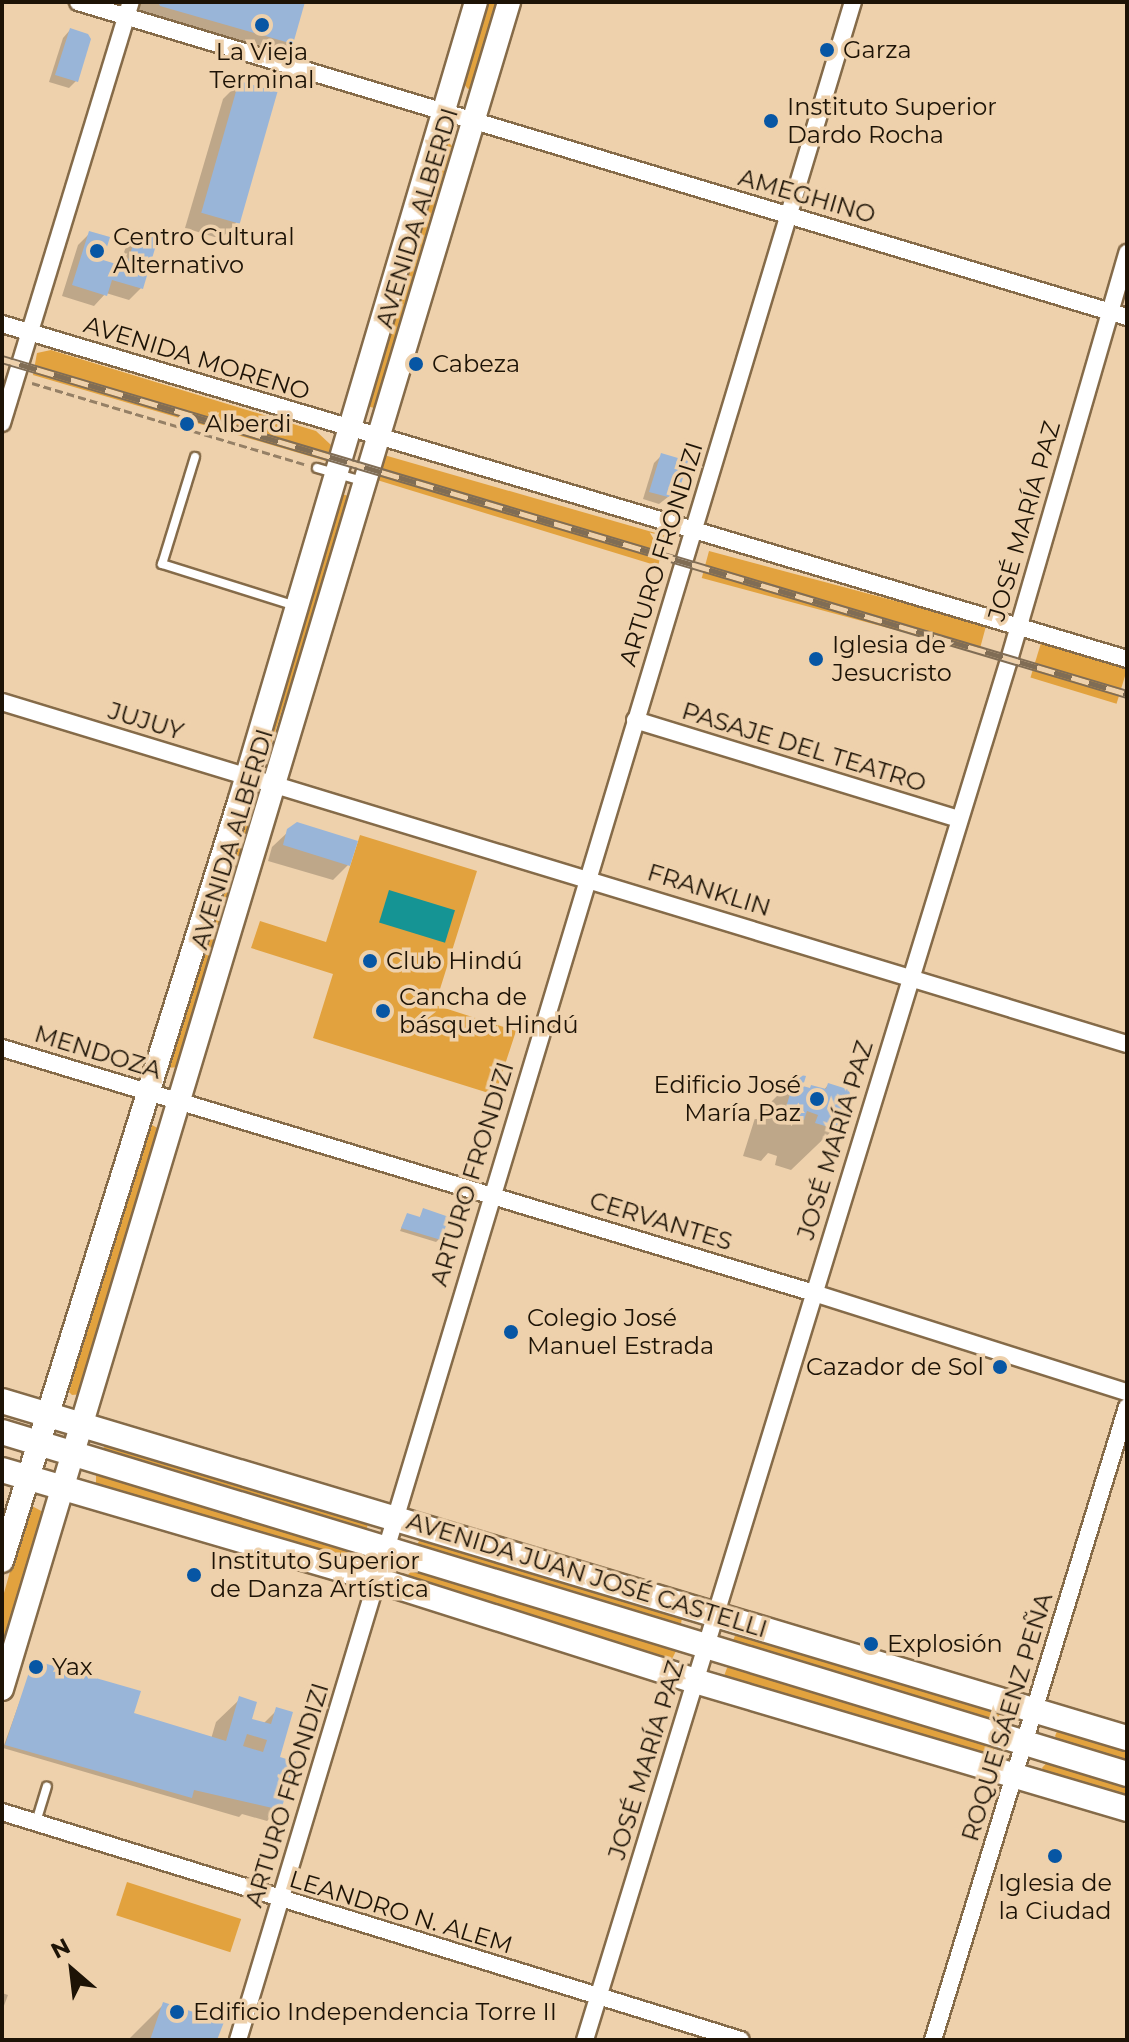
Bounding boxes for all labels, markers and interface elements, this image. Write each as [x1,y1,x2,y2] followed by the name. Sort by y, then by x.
[253,16,271,34] marker: La Vieja Terminal
[843,36,912,64] place label: Garza
[209,38,315,94] place label: La Vieja Terminal
[818,41,836,59] marker: Garza
[787,93,997,149] place label: Instituto Superior Dardo Rocha
[370,105,464,331] street label: AVENIDA ALBERDI
[762,112,780,130] marker: Instituto Superior Dardo Rocha
[735,163,879,229] street label: AMEGHINO
[113,223,295,279] place label: Centro Cultural Alternativo
[88,242,106,260] marker: Centro Cultural Alternativo
[81,310,313,406] street label: AVENIDA MORENO
[432,350,520,378] place label: Cabeza
[407,355,425,373] marker: Cabeza
[205,410,291,438] place label: Alberdi
[176,413,198,435] marker: Alberdi
[982,418,1066,624] street label: JOSÉ MARÍA PAZ
[613,439,709,669] street label: ARTURO FRONDIZI
[832,631,952,687] place label: Iglesia de Jesucristo
[807,650,825,668] marker: Iglesia de Jesucristo
[105,696,187,746] street label: JUJUY
[678,696,930,798] street label: PASAJE DEL TEATRO
[185,726,279,952] street label: AVENIDA ALBERDI
[644,858,774,922] street label: FRANKLIN
[386,947,523,975] place label: Club Hindú
[361,952,379,970] marker: Club Hindú
[399,983,579,1039] place label: Cancha de básquet Hindú
[374,1002,392,1020] marker: Cancha de básquet Hindú
[31,1019,165,1085] street label: MENDOZA
[791,1037,879,1243] street label: JOSÉ MARÍA PAZ
[424,1059,520,1289] street label: ARTURO FRONDIZI
[654,1071,801,1127] place label: Edificio José María Paz
[808,1090,826,1108] marker: Edificio José María Paz
[586,1186,736,1256] street label: CERVANTES
[527,1304,714,1360] place label: Colegio José Manuel Estrada
[502,1323,520,1341] marker: Colegio José Manuel Estrada
[806,1353,984,1381] place label: Cazador de Sol
[991,1358,1009,1376] marker: Cazador de Sol
[403,1506,771,1644] street label: AVENIDA JUAN JOSÉ CASTELLI
[210,1547,429,1603] place label: Instituto Superior de Danza Artística
[185,1566,203,1584] marker: Instituto Superior de Danza Artística
[955,1589,1059,1845] street label: ROQUE SÁENZ PEÑA
[887,1630,1003,1658] place label: Explosión
[862,1635,880,1653] marker: Explosión
[52,1653,93,1681] place label: Yax
[602,1657,690,1863] street label: JOSÉ MARÍA PAZ
[27,1658,45,1676] marker: Yax
[239,1680,335,1910] street label: ARTURO FRONDIZI
[1046,1847,1064,1865] marker: Iglesia de la Ciudad
[286,1864,516,1960] street label: LEANDRO N. ALEM
[998,1869,1112,1925] place label: Iglesia de la Ciudad
[32,1930,112,2010] north arrow
[46,1932,75,1964] text: N
[193,1998,557,2026] place label: Edificio Independencia Torre II
[168,2003,186,2021] marker: Edificio Independencia Torre II

